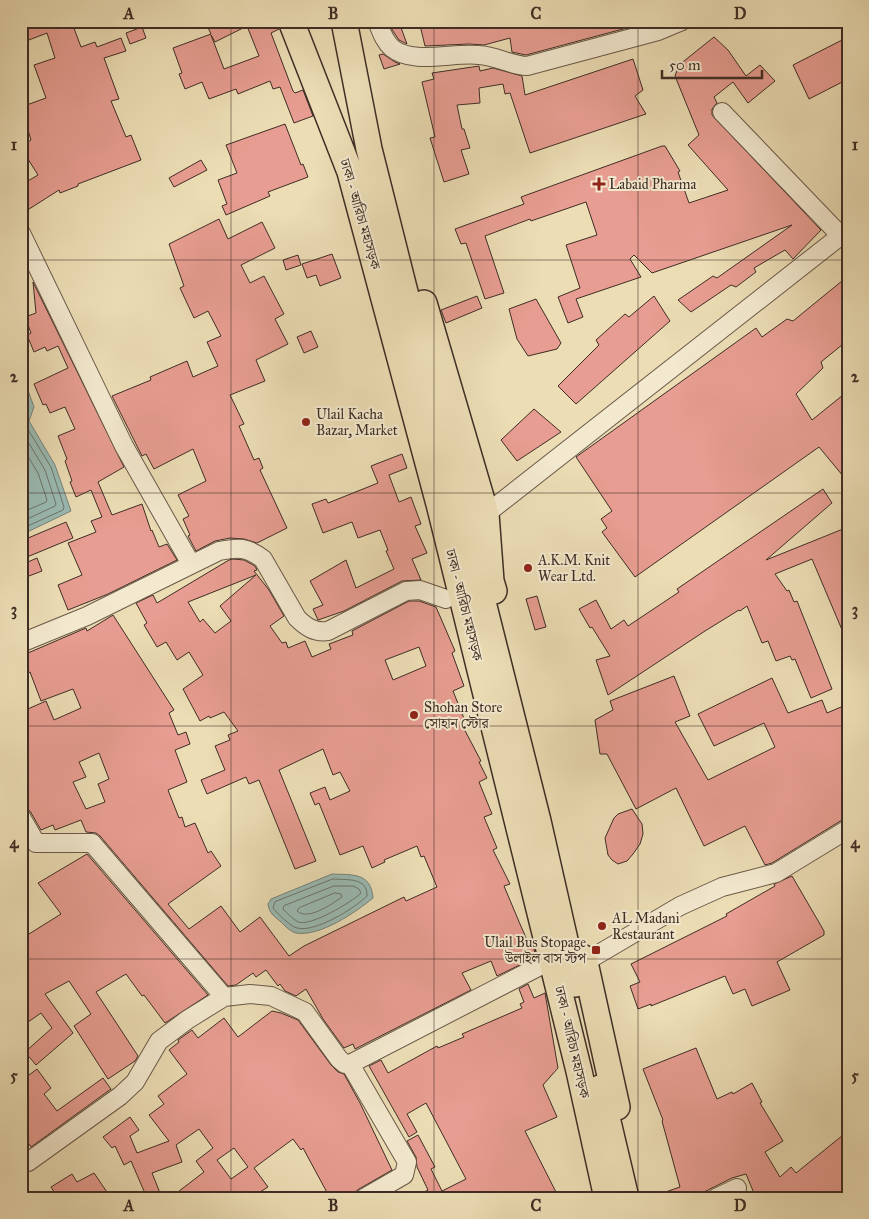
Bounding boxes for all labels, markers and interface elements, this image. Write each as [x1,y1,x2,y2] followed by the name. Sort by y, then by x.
[123,4,135,23] text: A
[328,4,338,23] text: B
[531,4,542,23] text: C
[734,4,747,23] text: D
[662,48,762,80] scale bar
[669,56,701,74] text: 50 m
[11,135,18,154] text: 1
[852,135,859,154] text: 1
[336,156,384,273] street label: ঢাকা - আরিচা মহাসড়ক
[609,176,697,193] place label: Labaid Pharma
[593,178,605,190] marker: Labaid Pharma
[10,367,19,386] text: 2
[851,367,860,386] text: 2
[316,406,398,439] place label: Ulail Kacha Bazar, Market
[300,416,312,428] marker: Ulail Kacha Bazar, Market
[442,546,486,664] street label: ঢাকা - আরিচা মহাসড়ক
[537,552,610,585] place label: A.K.M. Knit Wear Ltd.
[522,562,534,574] marker: A.K.M. Knit Wear Ltd.
[11,600,17,620] text: 3
[852,600,858,620] text: 3
[424,699,502,732] place label: Shohan Store সোহান স্টোর
[408,709,420,721] marker: Shohan Store সোহান স্টোর
[10,833,20,853] text: 4
[851,833,861,853] text: 4
[611,910,680,943] place label: AL Madani Restaurant
[596,920,608,932] marker: AL Madani Restaurant
[484,934,587,967] place label: Ulail Bus Stopage উলাইল বাস স্টপ
[590,944,602,956] marker: Ulail Bus Stopage উলাইল বাস স্টপ
[551,983,593,1101] street label: ঢাকা - আরিচা মহাসড়ক
[10,1066,18,1085] text: 5
[851,1066,859,1085] text: 5
[123,1196,135,1215] text: A
[328,1196,338,1215] text: B
[531,1196,542,1215] text: C
[734,1196,747,1215] text: D

